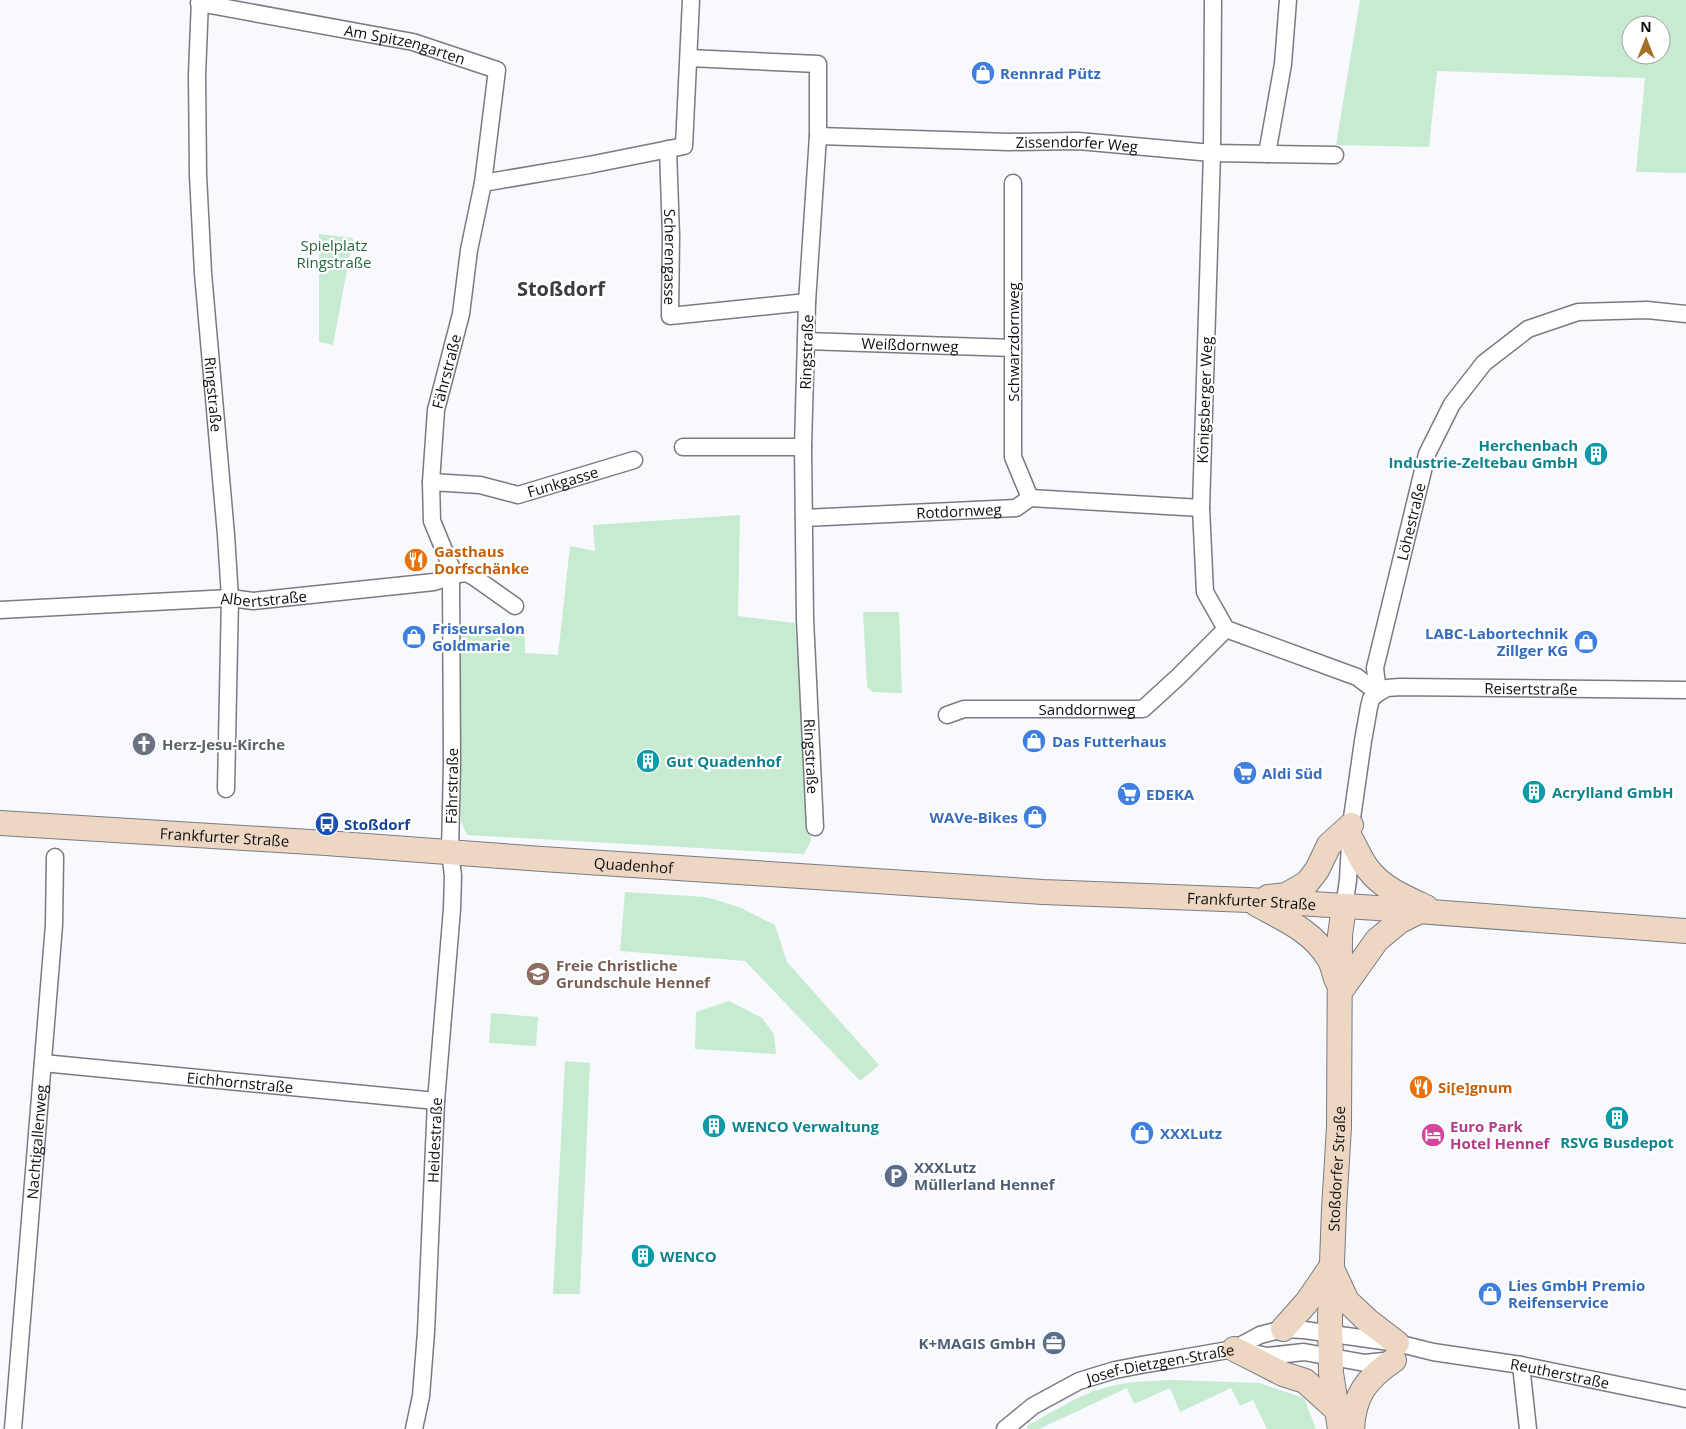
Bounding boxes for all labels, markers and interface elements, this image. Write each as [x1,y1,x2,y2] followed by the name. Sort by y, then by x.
[1621,15,1671,65] north arrow
[1640,17,1652,36] text: N
[343,20,468,69] street label: Am Spitzengarten
[970,60,996,86] shop icon: Rennrad Pütz
[1000,63,1101,83] place label: Rennrad Pütz
[1015,131,1139,156] street label: Zissendorfer Weg
[660,209,681,305] street label: Scherengasse
[296,235,372,272] park label: Spielplatz Ringstraße
[517,275,606,302] district label: Stoßdorf
[1003,282,1023,402] street label: Schwarzdornweg
[795,314,817,390] street label: Ringstraße
[427,332,465,411] street label: Fährstraße
[861,333,959,356] street label: Weißdornweg
[1192,336,1216,464] street label: Königsberger Weg
[200,356,227,433] street label: Ringstraße
[1388,435,1578,472] place label: Herchenbach Industrie-Zeltebau GmbH
[1583,441,1609,467] building icon: Herchenbach Industrie-Zeltebau GmbH
[525,461,601,502] street label: Funkgasse
[1391,481,1430,563] street label: Löhestraße
[916,499,1002,523] street label: Rotdornweg
[434,541,529,578] place label: Gasthaus Dorfschänke
[403,547,429,573] restaurant icon: Gasthaus Dorfschänke
[220,585,308,611] street label: Albertstraße
[432,618,525,655] place label: Friseursalon Goldmarie
[1425,623,1569,660] place label: LABC-Labortechnik Zillger KG
[401,624,427,650] shop icon: Friseursalon Goldmarie
[1573,629,1599,655] shop icon: LABC-Labortechnik Zillger KG
[1484,678,1578,699] street label: Reisertstraße
[1039,699,1135,719] street label: Sanddornweg
[800,718,823,794] street label: Ringstraße
[1021,728,1047,754] shop icon: Das Futterhaus
[131,731,157,757] church icon: Herz-Jesu-Kirche
[1052,731,1167,751] place label: Das Futterhaus
[162,734,285,754] place label: Herz-Jesu-Kirche
[441,748,462,824] street label: Fährstraße
[635,748,661,774] building icon: Gut Quadenhof
[666,751,782,771] place label: Gut Quadenhof
[1232,760,1258,786] supermarket icon: Aldi Süd
[1262,763,1323,783] place label: Aldi Süd
[1521,779,1547,805] building icon: Acrylland GmbH
[1116,781,1142,807] supermarket icon: EDEKA
[1552,782,1673,802] place label: Acrylland GmbH
[1146,784,1195,804] place label: EDEKA
[1022,804,1048,830] shop icon: WAVe-Bikes
[929,807,1018,827] place label: WAVe-Bikes
[314,811,340,837] bus stop icon: Stoßdorf
[344,814,411,834] place label: Stoßdorf
[159,823,290,851] street label: Frankfurter Straße
[593,852,675,878] street label: Quadenhof
[1187,888,1317,914] street label: Frankfurter Straße
[556,955,711,992] place label: Freie Christliche Grundschule Hennef
[525,961,551,987] school or university icon: Freie Christliche Grundschule Hennef
[186,1067,294,1097] street label: Eichhornstraße
[1408,1074,1434,1100] restaurant icon: Si[e]gnum
[1438,1077,1513,1097] place label: Si[e]gnum
[22,1084,51,1200] street label: Nachtigallenweg
[422,1097,446,1183] street label: Heidestraße
[1604,1105,1630,1131] building icon: RSVG Busdepot
[1323,1106,1349,1232] street label: Stoßdorfer Straße
[701,1113,727,1139] building icon: WENCO Verwaltung
[732,1116,880,1136] place label: WENCO Verwaltung
[1450,1116,1551,1153] place label: Euro Park Hotel Hennef
[1129,1120,1155,1146] shop icon: XXXLutz
[1420,1122,1446,1148] hotel icon: Euro Park Hotel Hennef
[1160,1123,1222,1143] place label: XXXLutz
[1560,1132,1674,1152] place label: RSVG Busdepot
[914,1157,1056,1194] place label: XXXLutz Müllerland Hennef
[883,1163,909,1189] parking icon: XXXLutz Müllerland Hennef
[630,1243,656,1269] building icon: WENCO
[660,1246,717,1266] place label: WENCO
[1508,1275,1645,1312] place label: Lies GmbH Premio Reifenservice
[1477,1281,1503,1307] shop icon: Lies GmbH Premio Reifenservice
[1041,1330,1067,1356] office icon: K+MAGIS GmbH
[918,1333,1036,1353] place label: K+MAGIS GmbH
[1082,1339,1236,1389] street label: Josef-Dietzgen-Straße
[1509,1354,1611,1393] street label: Reutherstraße

